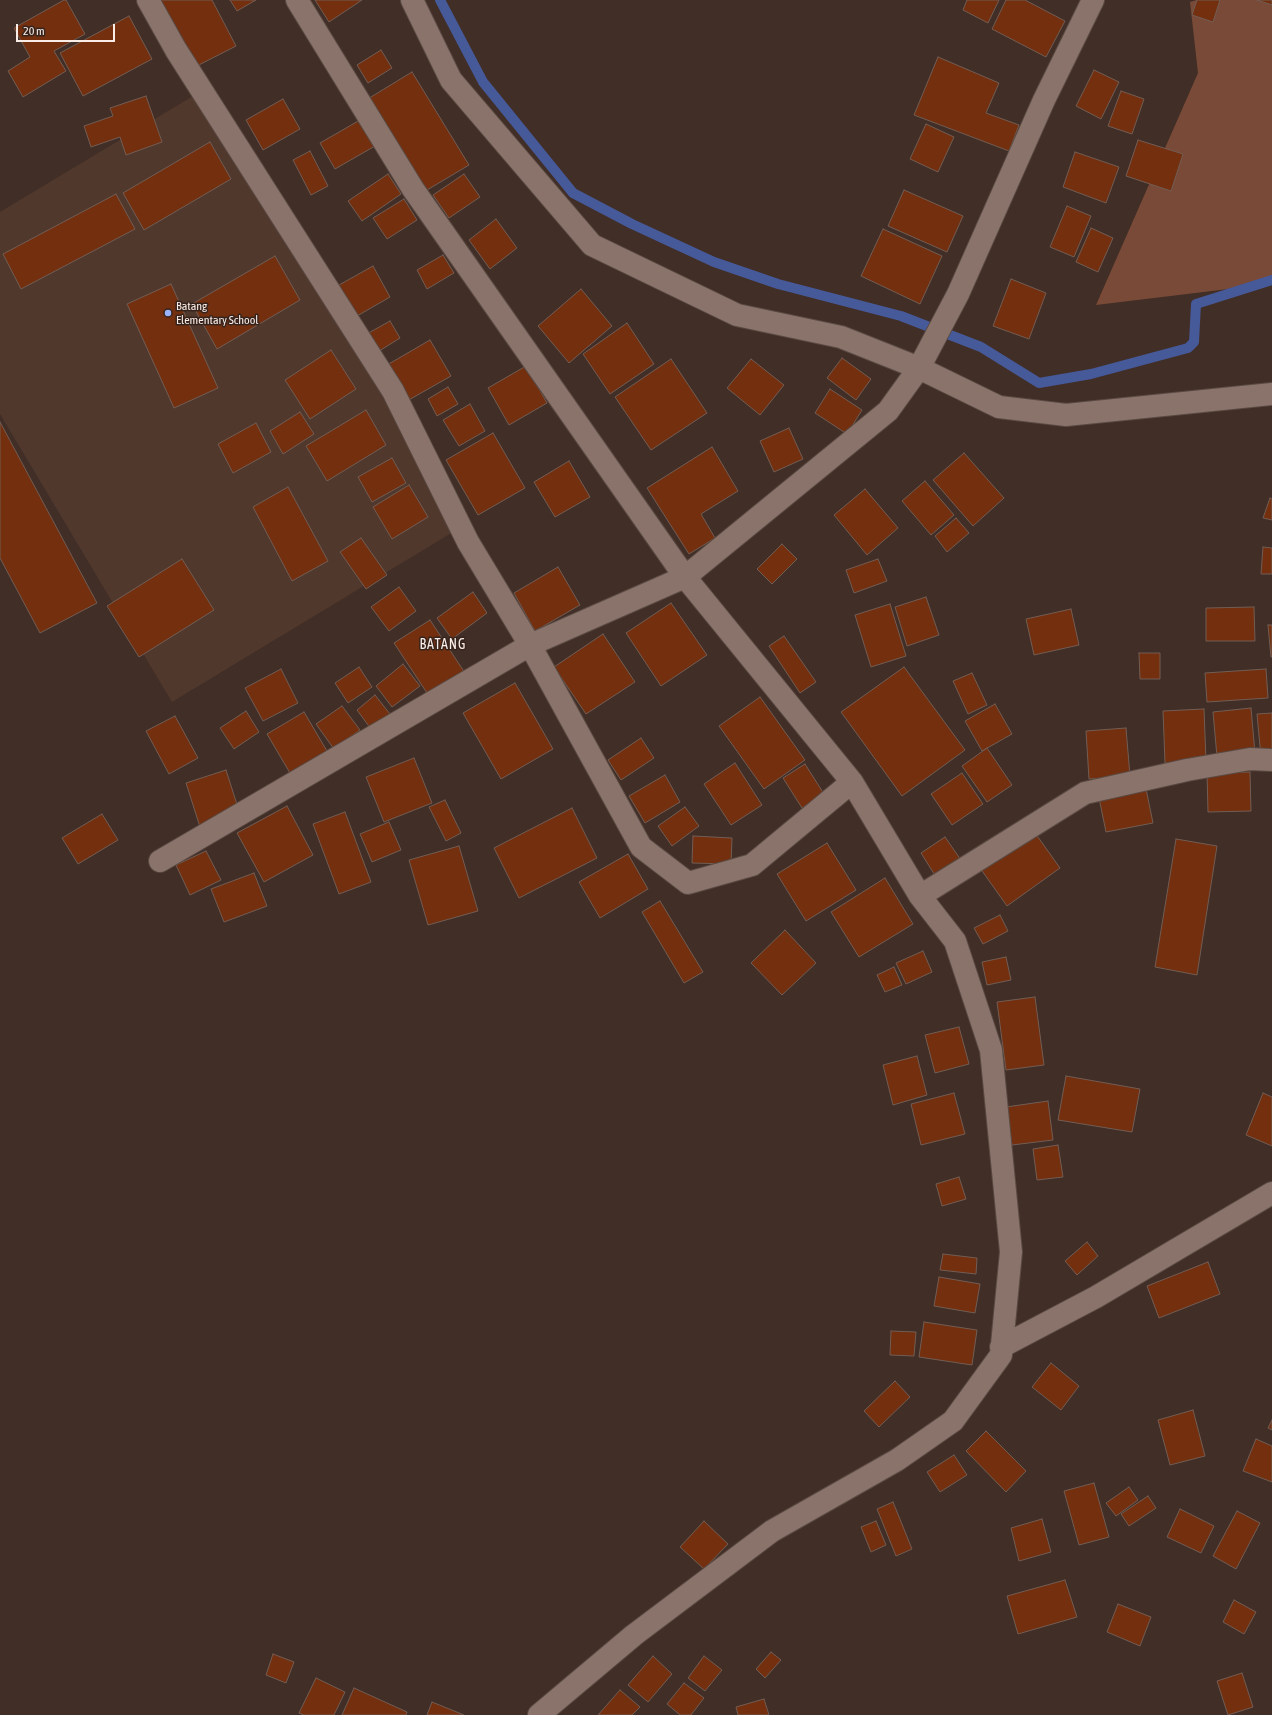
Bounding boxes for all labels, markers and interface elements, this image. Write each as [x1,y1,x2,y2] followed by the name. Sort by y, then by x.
[18,16,117,42] scale bar
[23,24,45,38] text: 20 m
[176,299,258,327] place label: Batang Elementary School
[163,308,173,318] marker: Batang Elementary School
[419,637,467,653] district label: BATANG

